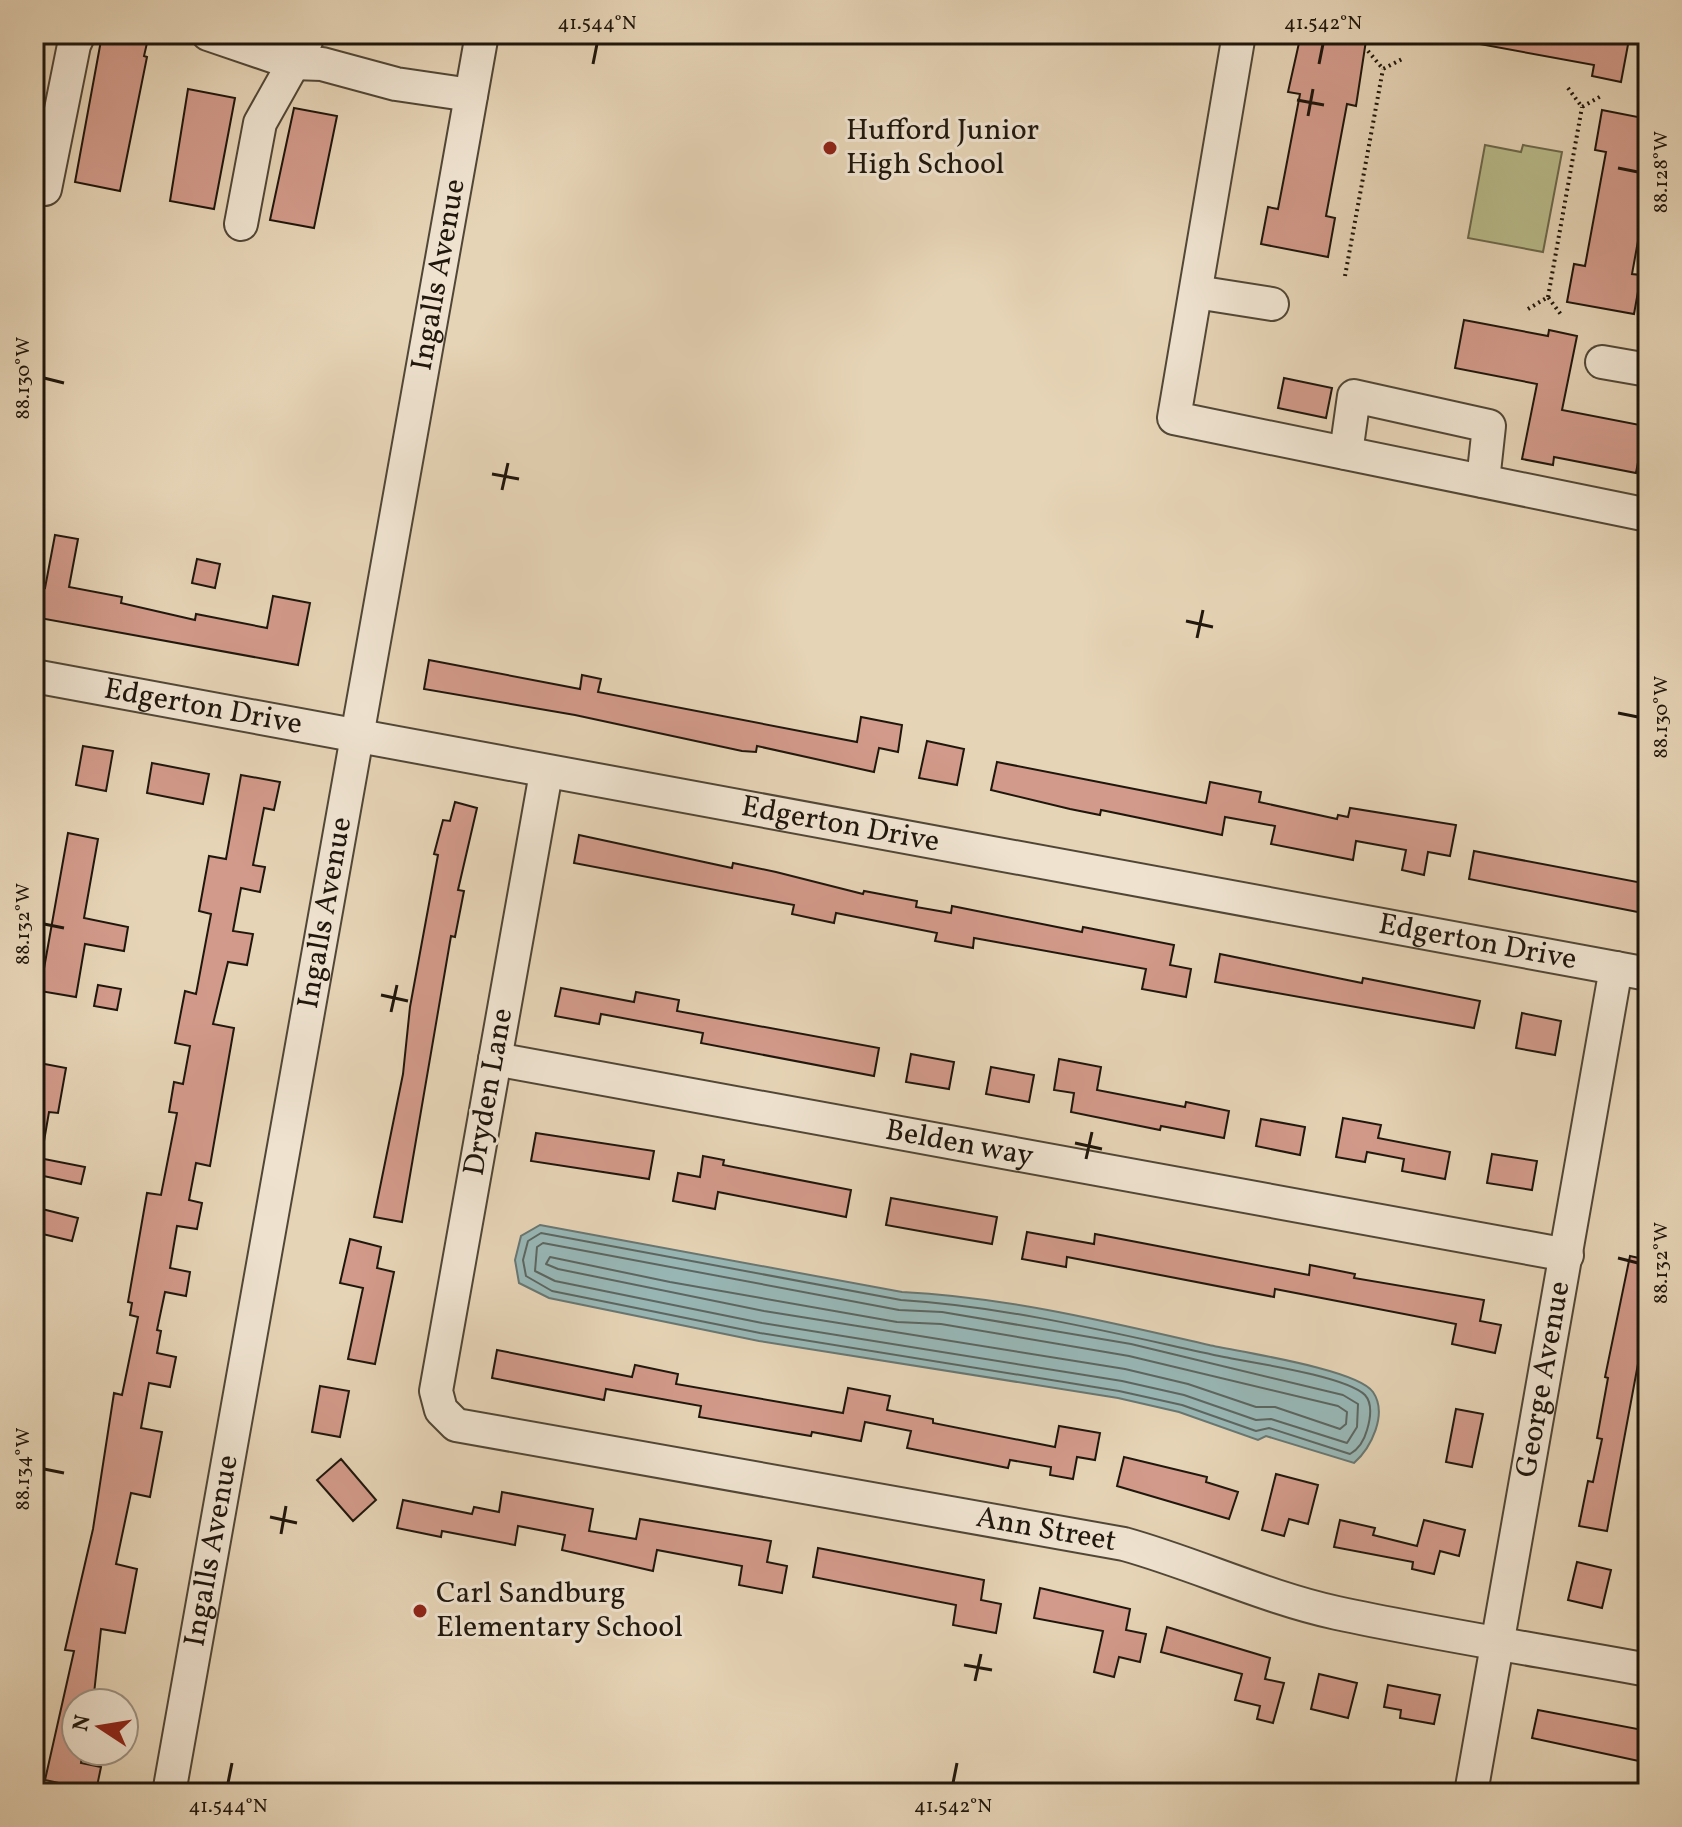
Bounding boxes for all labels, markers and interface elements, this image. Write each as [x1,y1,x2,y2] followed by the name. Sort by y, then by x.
[557,10,637,38] text: 41.544°N
[1284,10,1362,38] text: 41.542°N
[846,110,1039,186] place label: Hufford Junior High School
[1648,131,1676,213] text: 88.128°W
[821,139,839,157] marker: Hufford Junior High School
[401,176,477,374] street label: Ingalls Avenue
[10,337,38,419] text: 88.130°W
[101,668,306,746] street label: Edgerton Drive
[1648,676,1676,758] text: 88.130°W
[738,786,943,864] street label: Edgerton Drive
[288,814,363,1012] street label: Ingalls Avenue
[10,883,38,965] text: 88.132°W
[1375,904,1580,981] street label: Edgerton Drive
[454,1005,524,1179] street label: Dryden Lane
[882,1110,1037,1178] street label: Belden way
[1648,1222,1676,1304] text: 88.132°W
[1506,1278,1582,1481] street label: George Avenue
[10,1428,38,1510] text: 88.134°W
[174,1452,250,1650] street label: Ingalls Avenue
[973,1497,1120,1563] street label: Ann Street
[436,1573,683,1649] place label: Carl Sandburg Elementary School
[411,1602,429,1620] marker: Carl Sandburg Elementary School
[60,1687,140,1767] north arrow
[66,1712,100,1734] text: N
[188,1793,268,1821] text: 41.544°N
[914,1793,992,1821] text: 41.542°N

